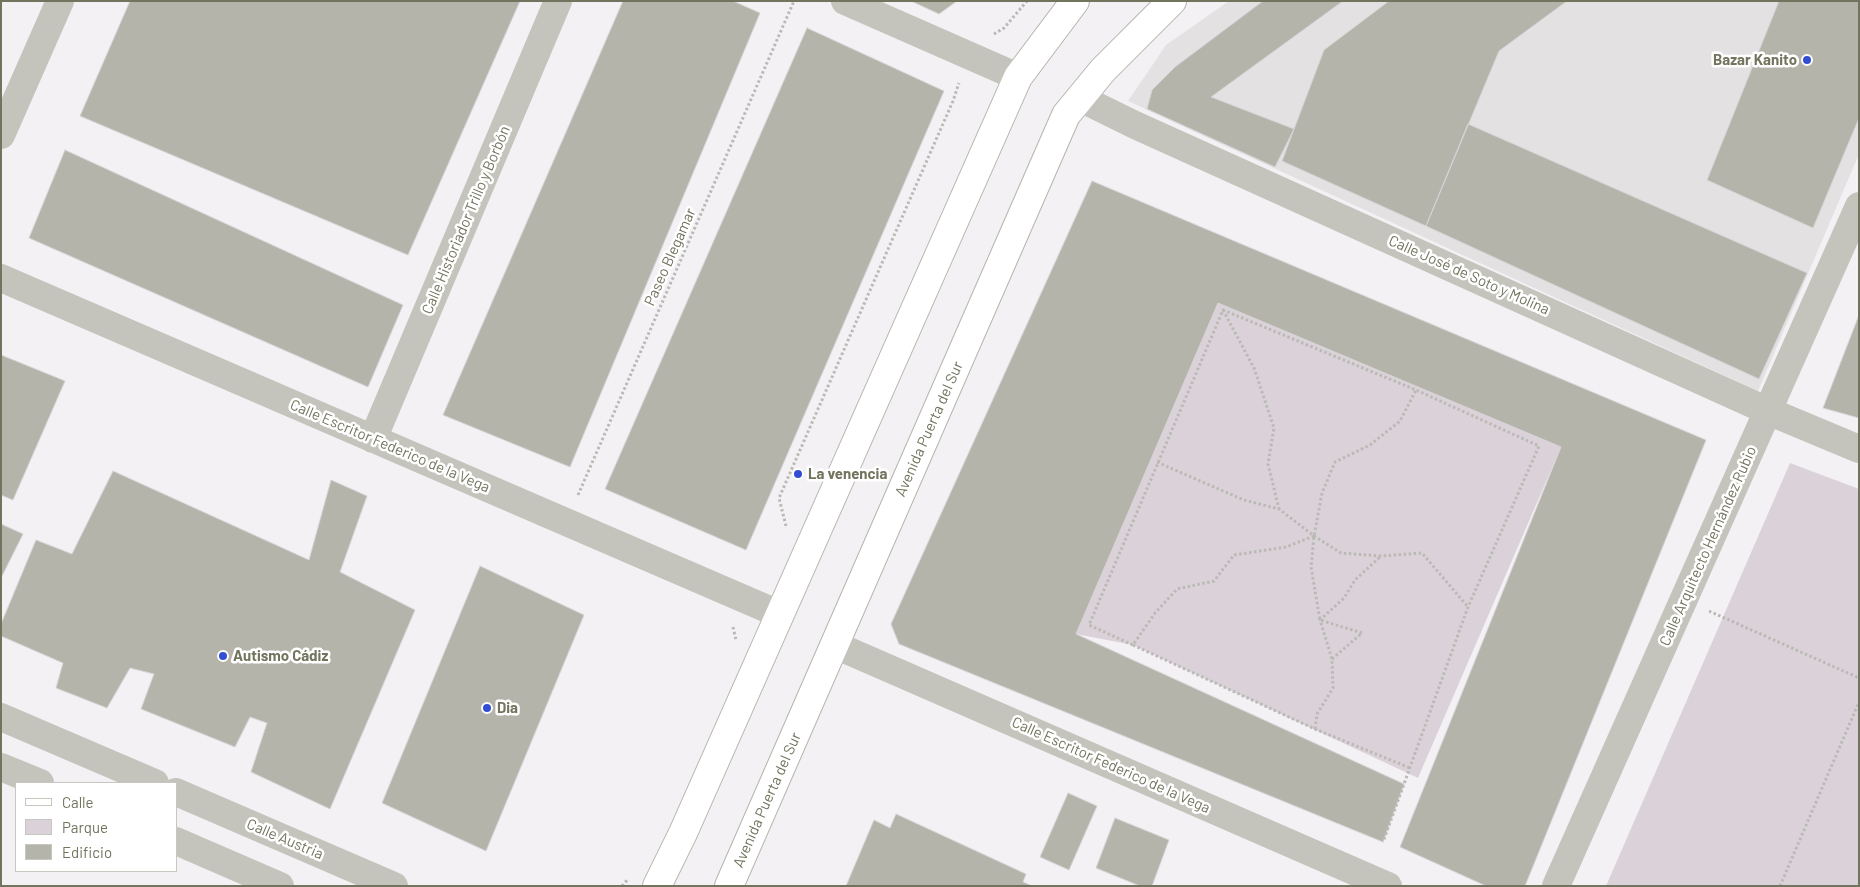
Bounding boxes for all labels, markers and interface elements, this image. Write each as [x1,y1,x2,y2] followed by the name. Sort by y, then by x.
[1713,51,1797,69] place label: Bazar Kanito
[1801,54,1813,66] marker: Bazar Kanito
[418,123,514,317] street label: Calle Historiador Trillo y Borbón
[640,205,700,309] street label: Paseo Blegamar
[1386,231,1552,319] street label: Calle José de Soto y Molina
[891,359,967,499] street label: Avenida Puerta del Sur
[287,396,493,496] street label: Calle Escritor Federico de la Vega
[1656,443,1760,649] street label: Calle Arquitecto Hernández Rubio
[808,465,887,483] place label: La venencia
[792,468,804,480] marker: La venencia
[233,647,328,665] place label: Autismo Cádiz
[217,650,229,662] marker: Autismo Cádiz
[497,699,518,717] place label: Dia
[481,702,493,714] marker: Dia
[1009,713,1213,817] street label: Calle Escritor Federico de la Vega
[729,730,805,870] street label: Avenida Puerta del Sur
[15,782,178,872] legend
[62,793,94,811] text: Calle
[244,815,326,863] street label: Calle Austria
[62,818,108,836] text: Parque
[62,843,112,861] text: Edificio

